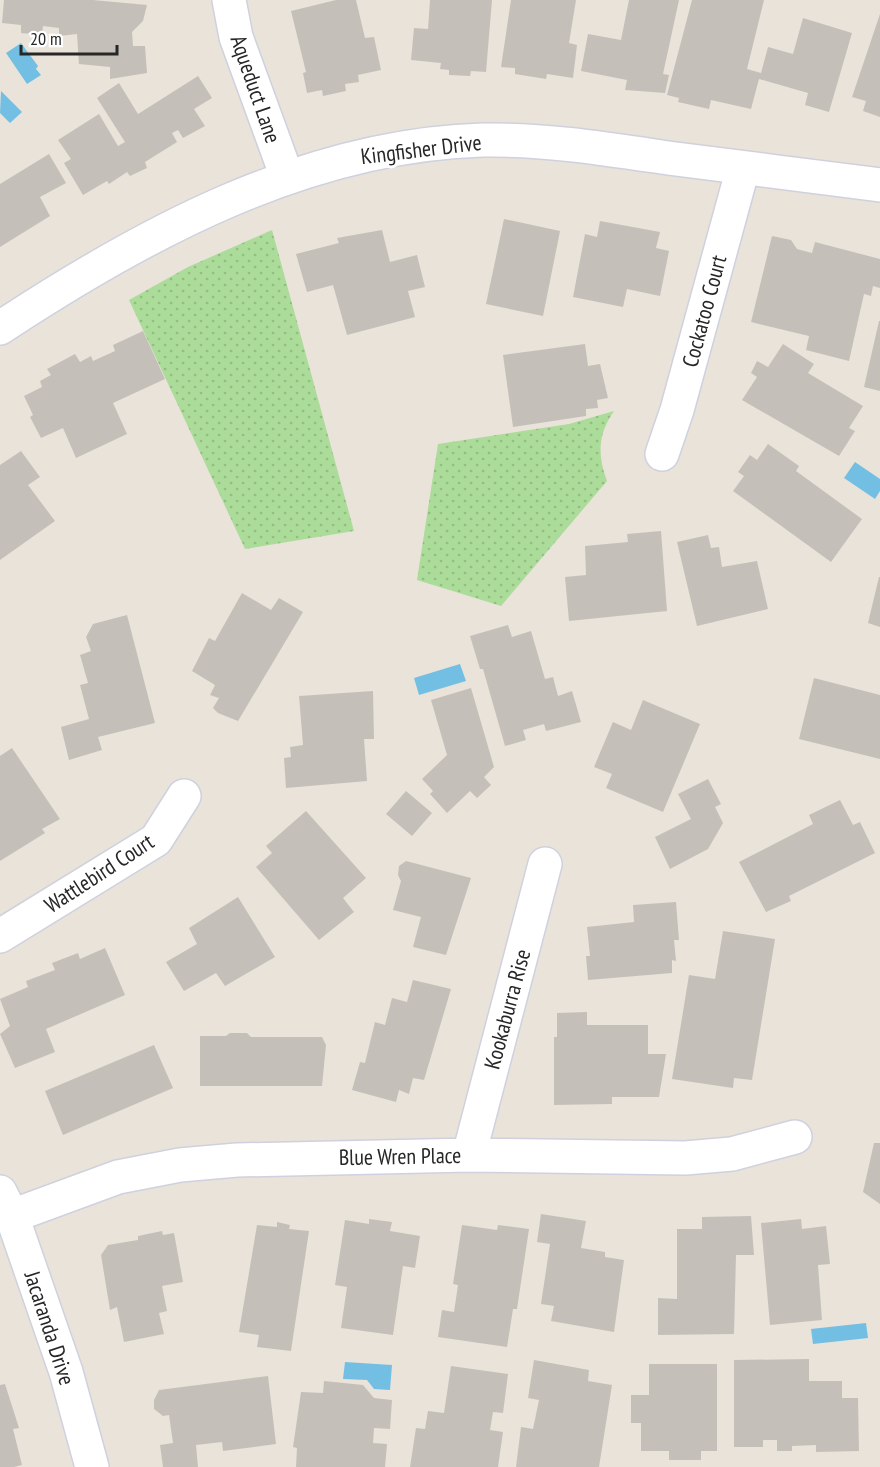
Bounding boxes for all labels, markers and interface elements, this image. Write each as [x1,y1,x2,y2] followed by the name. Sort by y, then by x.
[21,18,117,56] scale bar
[30,27,62,50] text: 20 m
[224,31,288,147] street label: Aqueduct Lane
[359,128,483,170] street label: Kingfisher Drive
[676,252,732,370] street label: Cockatoo Court
[39,827,159,919] street label: Wattlebird Court
[478,946,536,1072] street label: Kookaburra Rise
[339,1141,461,1171] street label: Blue Wren Place
[18,1267,82,1389] street label: Jacaranda Drive

